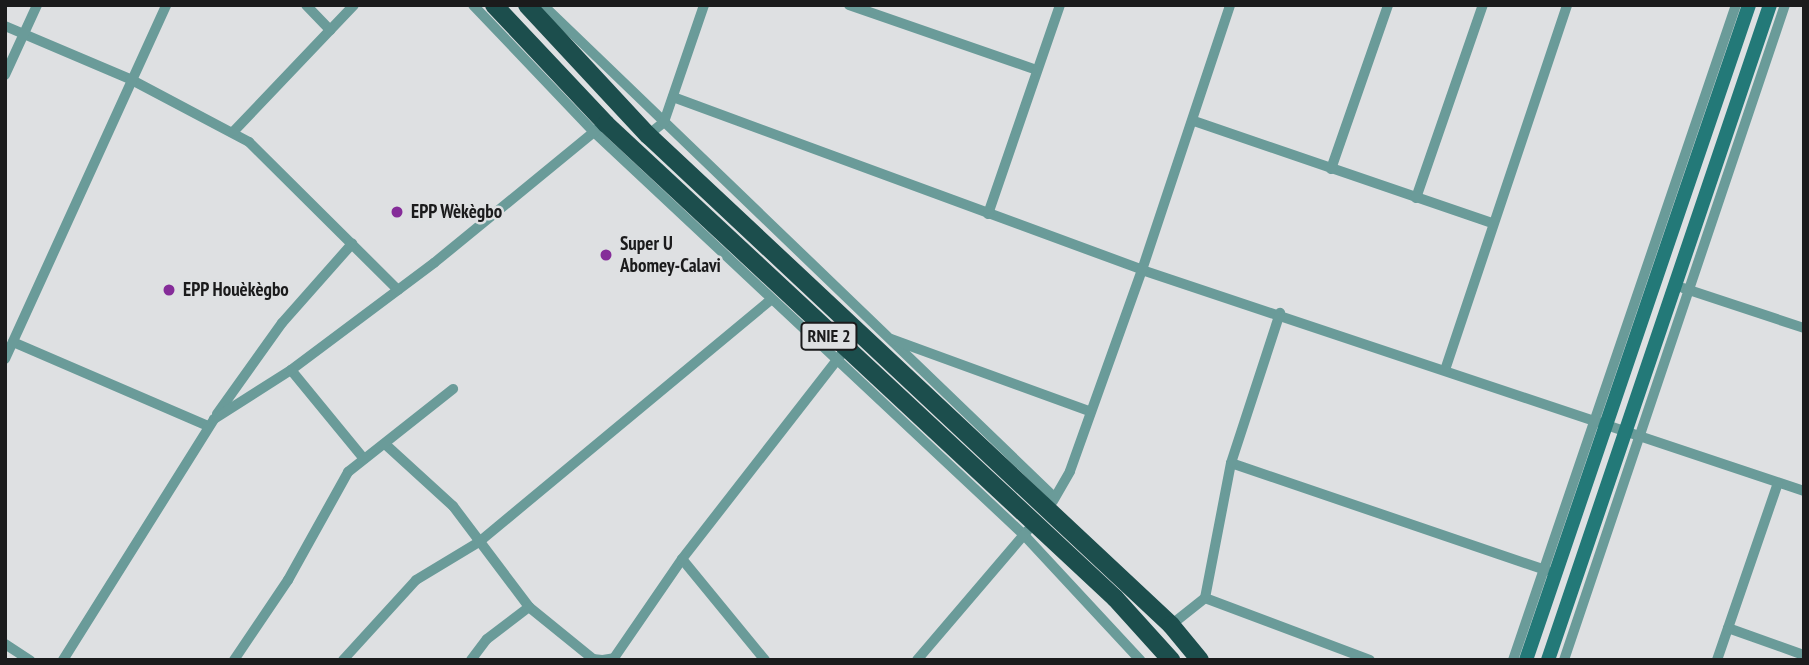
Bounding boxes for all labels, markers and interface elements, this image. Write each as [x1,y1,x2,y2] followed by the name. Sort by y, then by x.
[411,201,503,223] place label: EPP Wèkègbo
[389,204,405,220] marker: EPP Wèkègbo
[620,233,721,277] place label: Super U Abomey-Calavi
[598,247,614,263] marker: Super U Abomey-Calavi
[183,279,289,301] place label: EPP Houèkègbo
[161,282,177,298] marker: EPP Houèkègbo
[799,322,859,350] road number: RNIE 2

